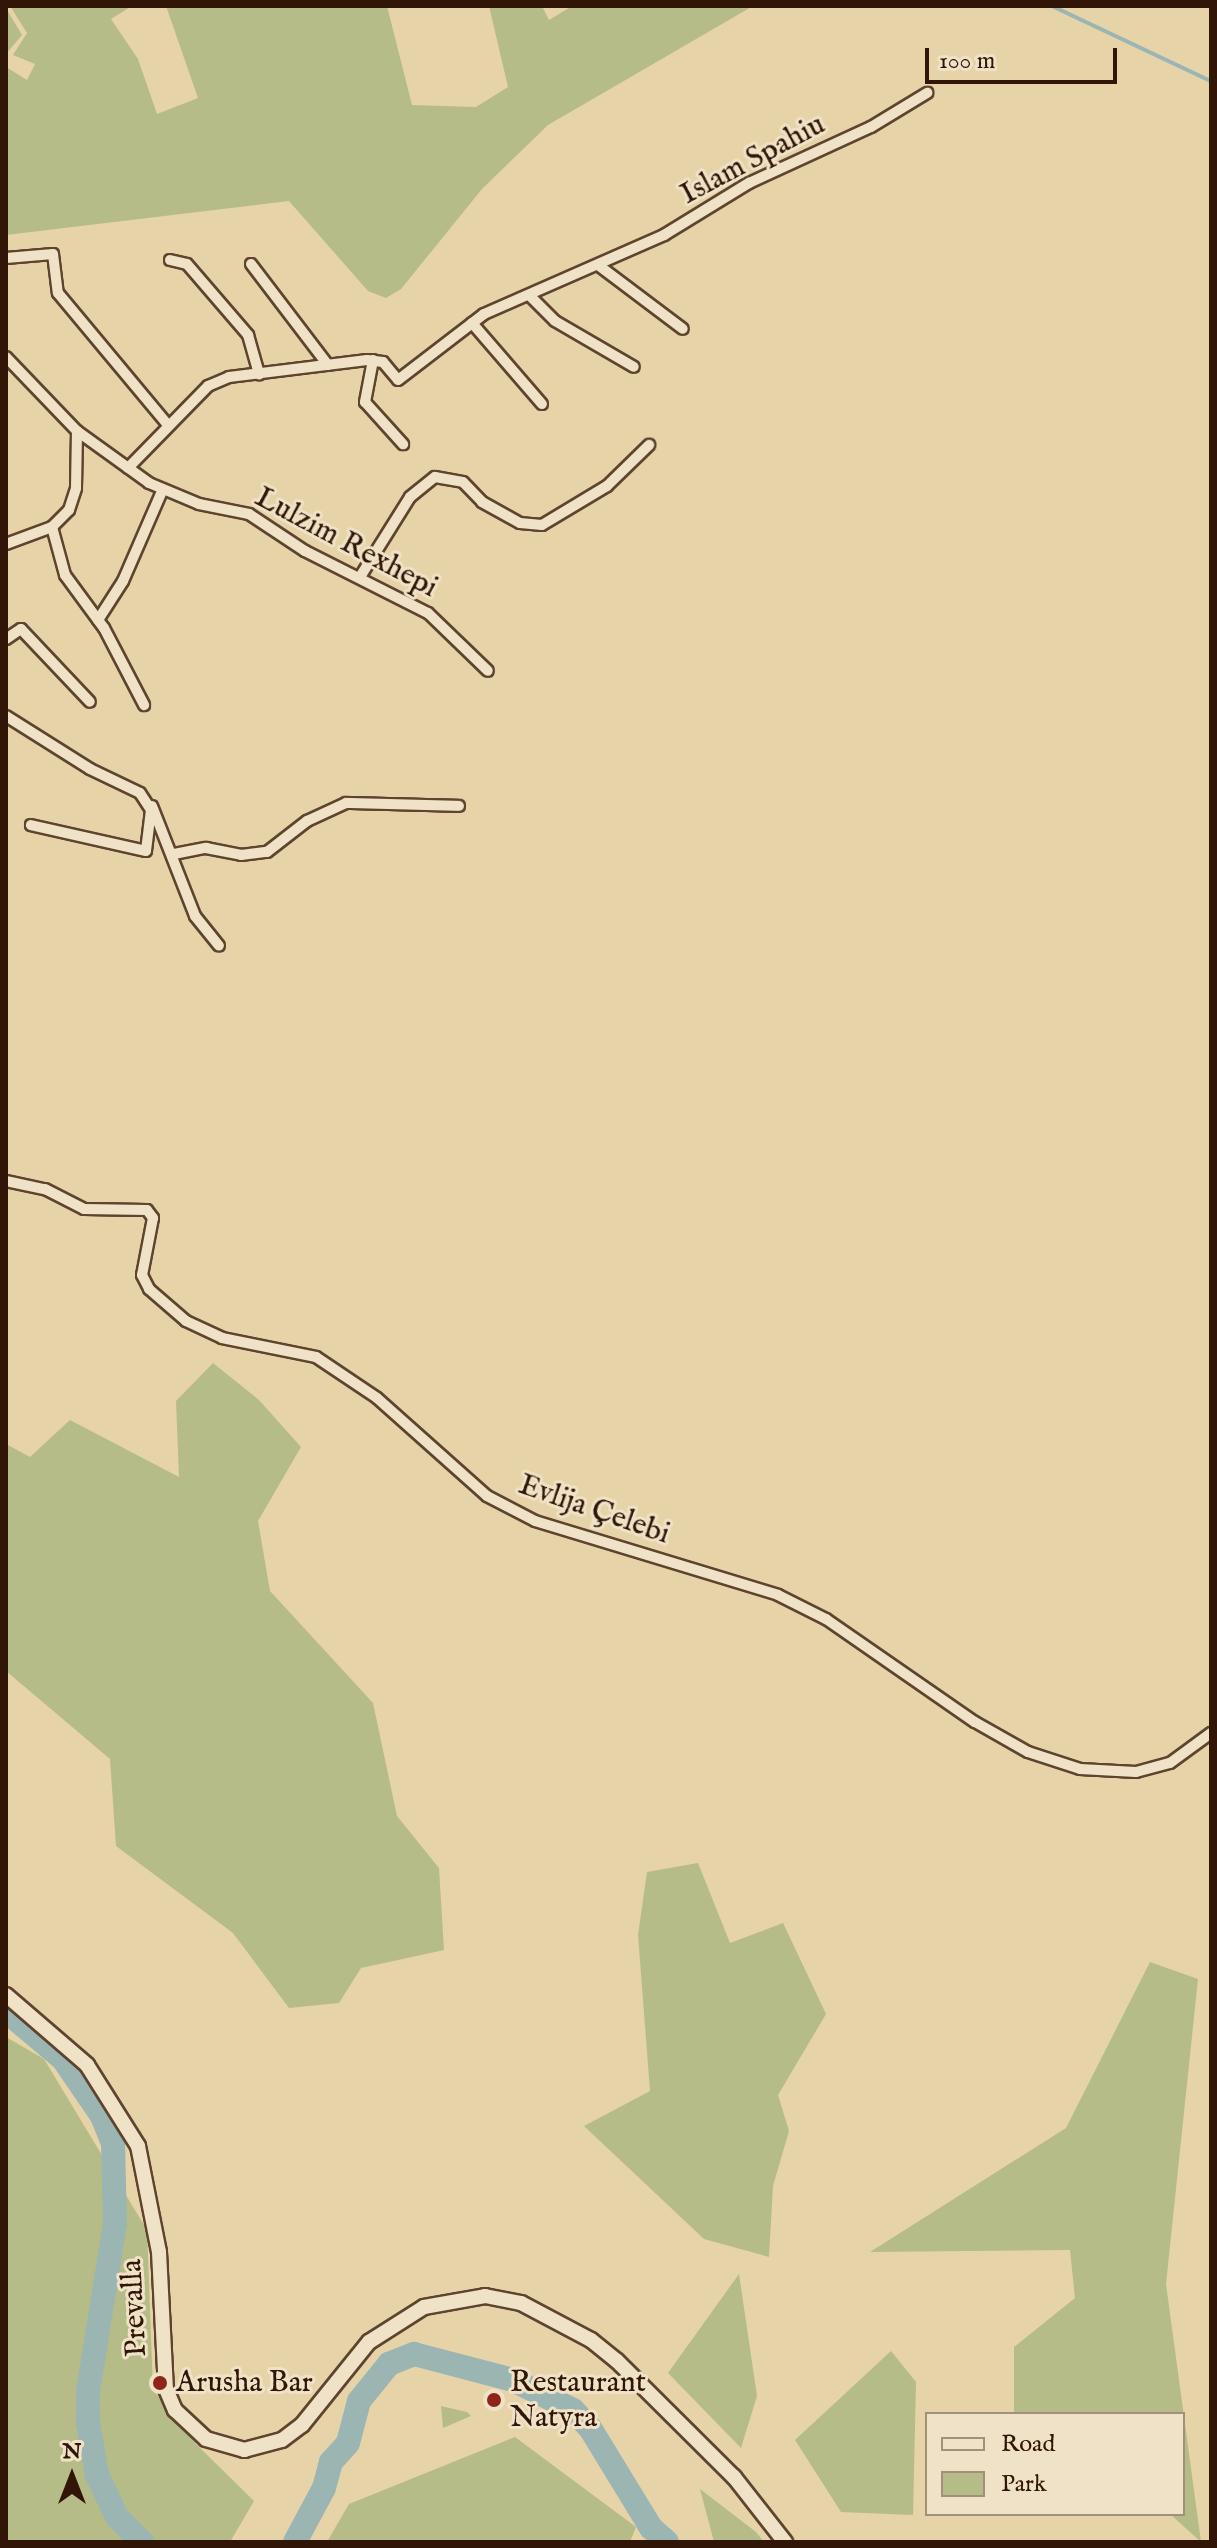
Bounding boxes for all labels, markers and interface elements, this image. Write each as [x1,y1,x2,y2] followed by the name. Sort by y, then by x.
[929,32,1121,82] scale bar
[939,46,995,77] text: 100 m
[675,107,831,213] street label: Islam Spahiu
[249,480,443,606] street label: Lulzim Rexhepi
[514,1467,674,1553] street label: Evlija Çelebi
[114,2258,156,2358] street label: Prevalla
[176,2365,313,2401] place label: Arusha Bar
[510,2365,646,2436] place label: Restaurant Natyra
[151,2374,169,2392] marker: Arusha Bar
[485,2391,503,2409] marker: Restaurant Natyra
[925,2412,1185,2516] legend
[1001,2429,1055,2460] text: Road
[32,2436,112,2516] north arrow
[62,2438,82,2466] text: N
[1001,2469,1047,2500] text: Park

